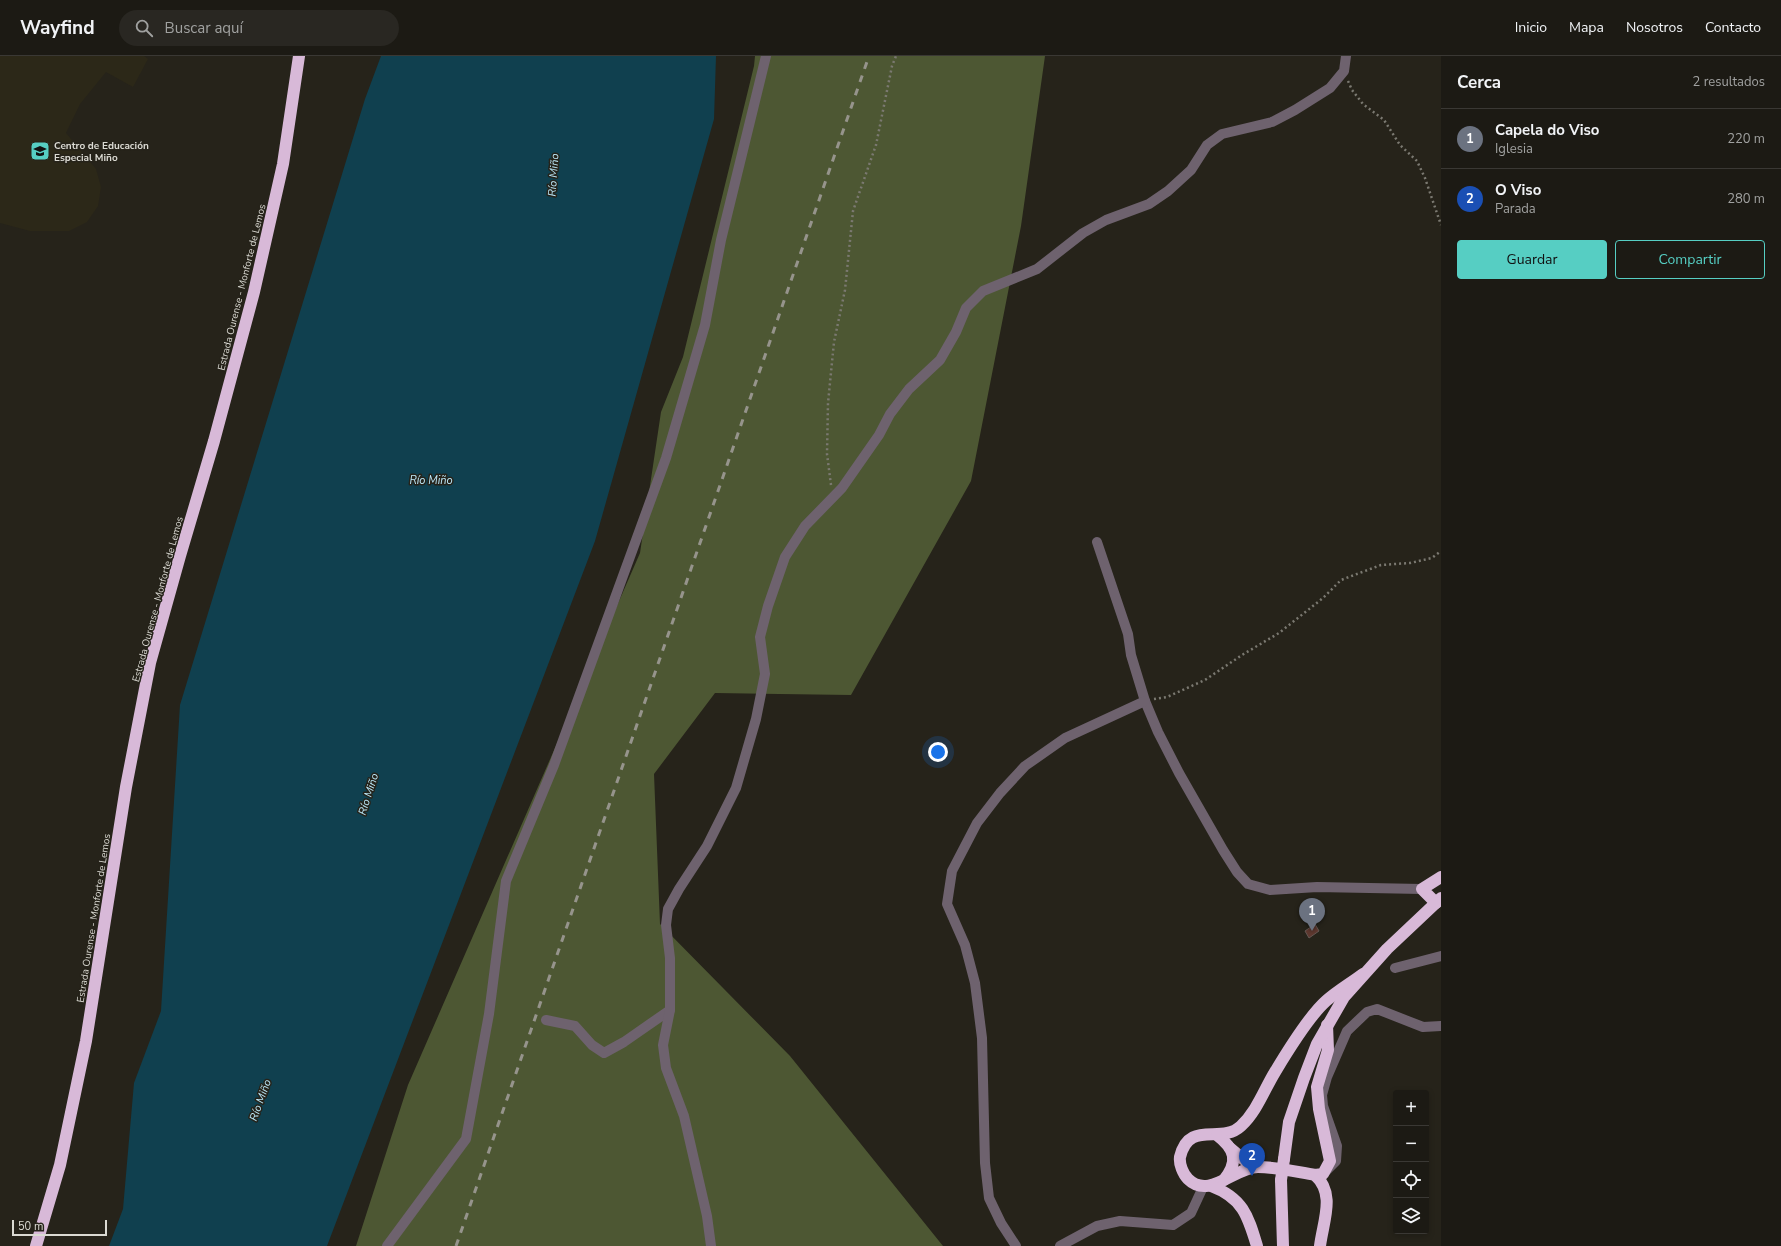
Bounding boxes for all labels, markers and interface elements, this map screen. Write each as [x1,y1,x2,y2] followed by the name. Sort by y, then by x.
[119,10,399,46] search box
[20,15,95,41] text: Wayfind
[133,17,155,39] icon: search
[165,18,243,38] text: Buscar aquí
[1515,18,1547,37] text: Inicio
[1569,18,1604,37] text: Mapa
[1626,18,1683,37] text: Nosotros
[1705,18,1761,37] text: Contacto
[1457,71,1501,94] text: Cerca
[1693,73,1765,91] text: 2 resultados
[1495,120,1599,140] text: Capela do Viso
[1466,130,1474,148] text: 1
[1727,130,1765,148] text: 220 m
[54,139,149,165] place label: Centro de Educación Especial Miño
[29,140,51,162] school or university icon: Centro de Educación Especial Miño
[1495,140,1533,158] text: Iglesia
[545,153,562,197] water label: Río Miño
[1495,180,1541,200] text: O Viso
[1466,190,1474,208] text: 2
[1727,190,1765,208] text: 280 m
[1495,200,1536,218] text: Parada
[215,202,269,372] street label: Estrada Ourense - Monforte de Lemos
[1457,240,1607,279] button: Guardar
[1615,240,1765,279] button: Compartir
[409,473,453,488] water label: Río Miño
[129,515,187,684] street label: Estrada Ourense - Monforte de Lemos
[928,742,948,762] your location
[355,771,382,817] water label: Río Miño
[74,832,114,1004] street label: Estrada Ourense - Monforte de Lemos
[1299,898,1325,931] pin: 1
[246,1077,275,1123] water label: Río Miño
[1393,1090,1429,1234] map controls
[1393,1090,1429,1126] button: +
[1393,1126,1429,1162] button: −
[1239,1143,1265,1176] pin: 2
[1393,1162,1429,1198] button: locate
[1393,1198,1429,1234] button: layers
[12,1218,107,1237] scale bar
[18,1219,43,1234] text: 50 m

